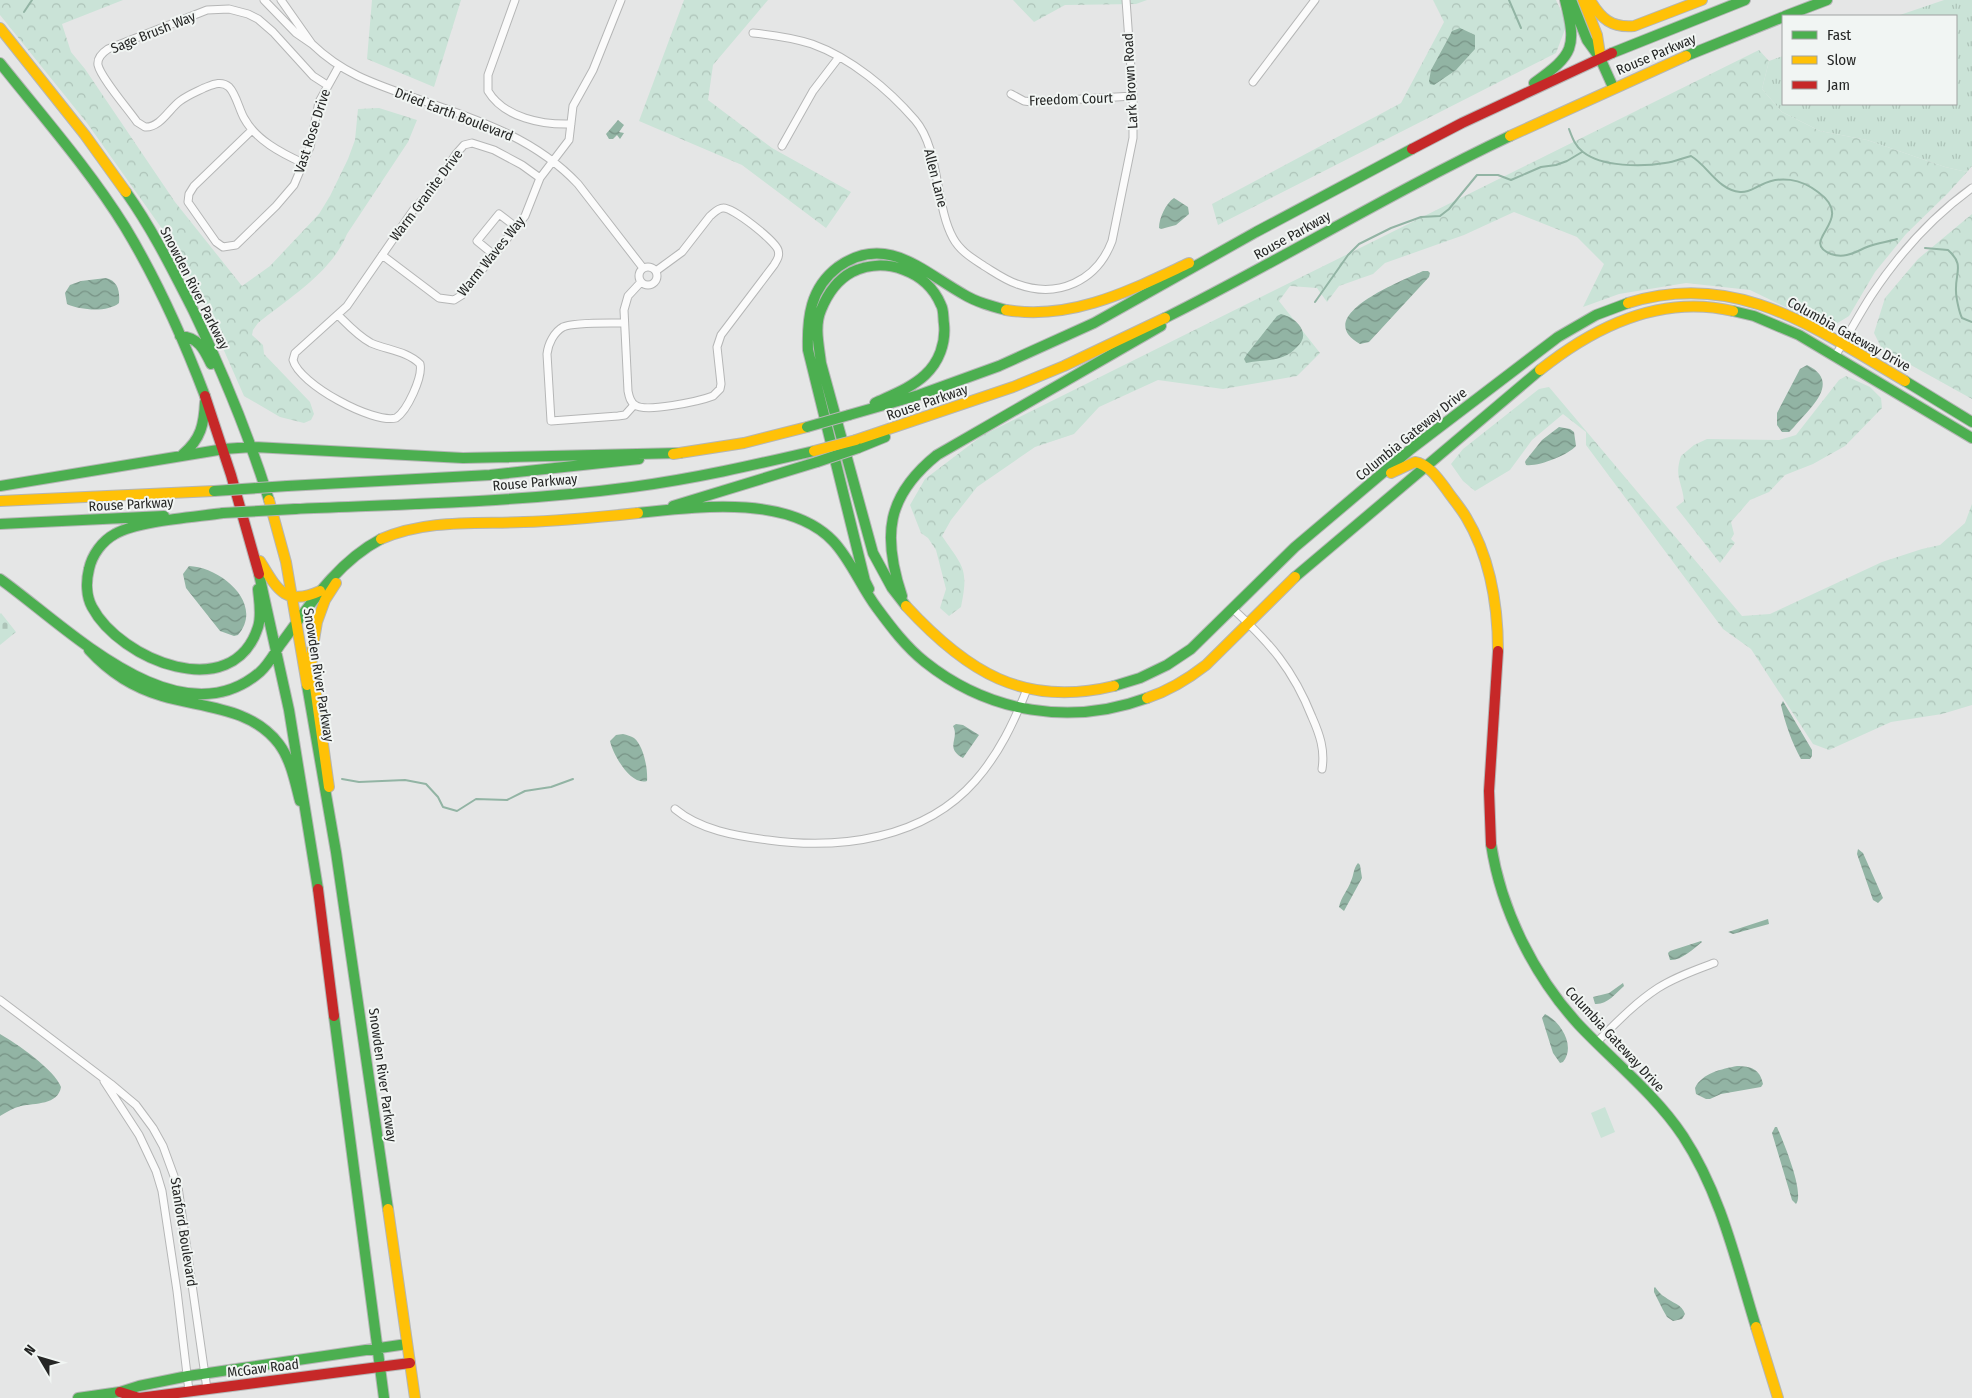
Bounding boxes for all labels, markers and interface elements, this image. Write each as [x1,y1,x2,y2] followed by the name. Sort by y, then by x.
[108,7,199,57] street label: Sage Brush Way
[1782,15,1957,105] legend
[1827,26,1851,44] text: Fast
[1614,30,1699,79] street label: Rouse Parkway
[1119,33,1142,129] street label: Lark Brown Road
[1827,51,1856,69] text: Slow
[1827,76,1850,94] text: Jam
[392,84,515,145] street label: Dried Earth Boulevard
[291,87,334,176] street label: Vast Rose Drive
[1029,90,1114,109] street label: Freedom Court
[386,146,466,244] street label: Warm Granite Drive
[920,147,951,209] street label: Allen Lane
[1251,207,1334,263] street label: Rouse Parkway
[454,212,529,300] street label: Warm Waves Way
[156,224,233,353] street label: Snowden River Parkway
[1784,294,1913,375] street label: Columbia Gateway Drive
[884,380,971,424] street label: Rouse Parkway
[1352,384,1470,484] street label: Columbia Gateway Drive
[492,470,579,495] street label: Rouse Parkway
[88,494,175,515] street label: Rouse Parkway
[300,607,338,744] street label: Snowden River Parkway
[1561,983,1668,1096] street label: Columbia Gateway Drive
[365,1007,400,1144] street label: Snowden River Parkway
[166,1176,201,1288] street label: Stanford Boulevard
[15,1333,65,1383] north arrow
[21,1342,39,1359] text: N
[226,1356,300,1381] street label: McGaw Road

